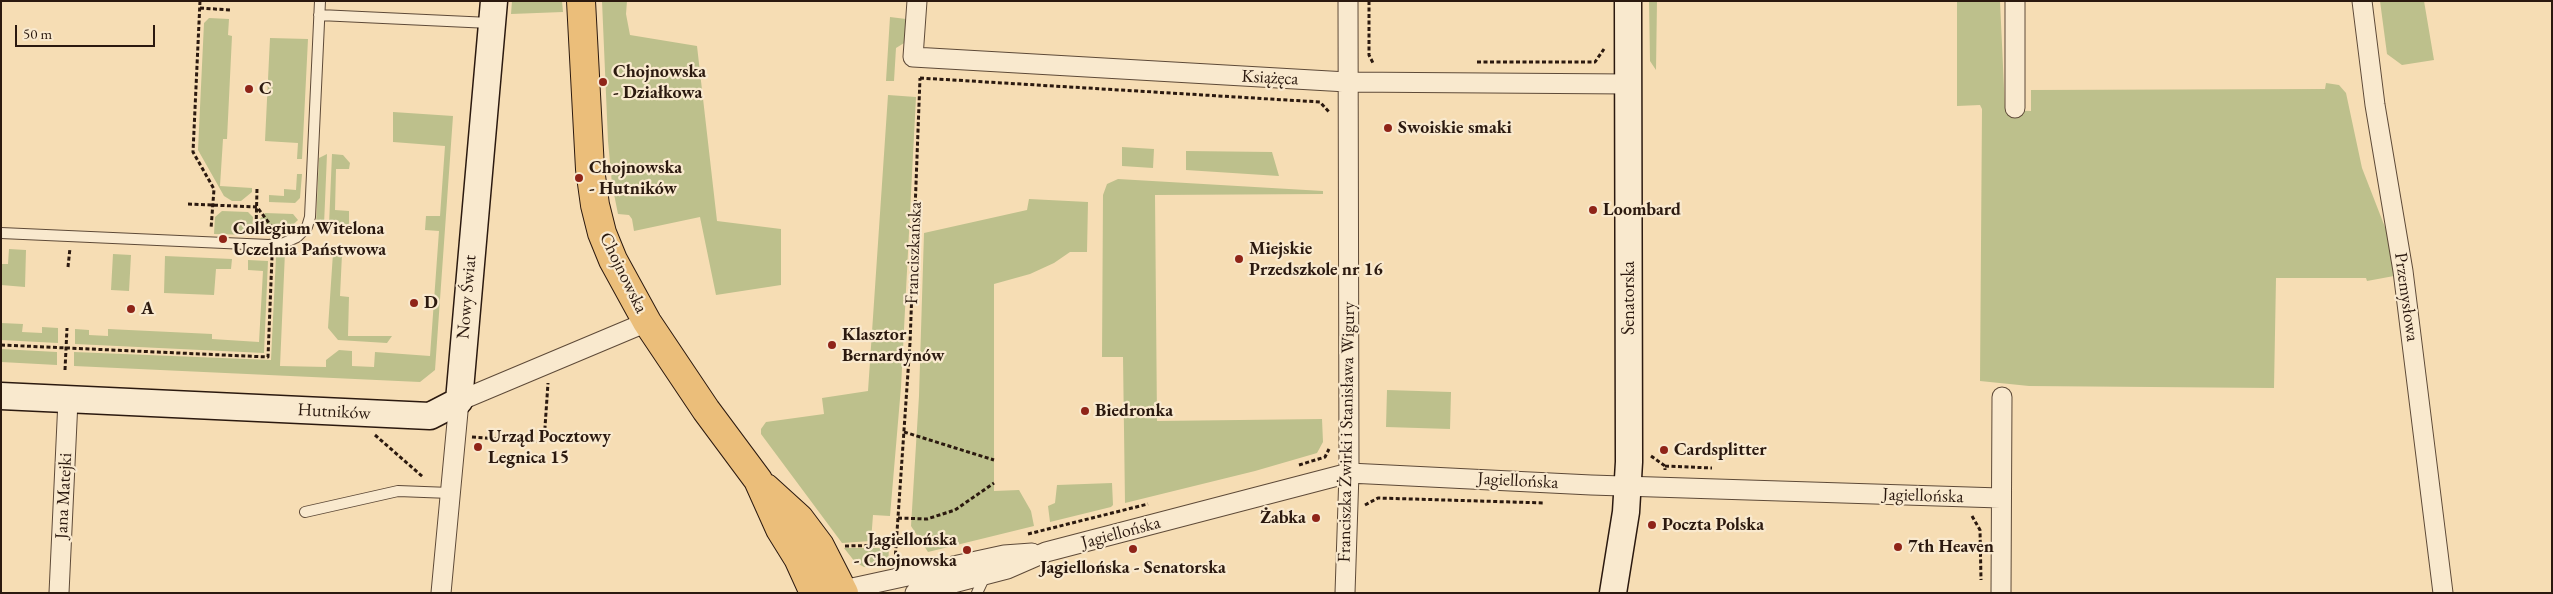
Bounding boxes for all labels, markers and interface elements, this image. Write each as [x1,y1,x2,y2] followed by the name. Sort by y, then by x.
[18,15,158,47] scale bar
[23,24,52,43] text: 50 m
[613,61,706,104] place label: Chojnowska - Działkowa
[1241,66,1299,90] street label: Książęca
[597,76,609,88] marker: Chojnowska - Działkowa
[259,78,272,100] place label: C
[243,83,255,95] marker: C
[1398,117,1512,139] place label: Swoiskie smaki
[1382,122,1394,134] marker: Swoiskie smaki
[589,157,682,200] place label: Chojnowska - Hutników
[573,172,585,184] marker: Chojnowska - Hutników
[1603,199,1681,221] place label: Loombard
[901,201,927,305] street label: Franciszkańska
[1587,204,1599,216] marker: Loombard
[233,218,386,260] place label: Collegium Witelona Uczelnia Państwowa
[594,229,652,317] street label: Chojnowska
[217,233,229,245] marker: Collegium Witelona Uczelnia Państwowa
[1249,238,1383,280] place label: Miejskie Przedszkole nr 16
[2389,251,2423,343] street label: Przemysłowa
[1233,253,1245,265] marker: Miejskie Przedszkole nr 16
[453,254,481,340] street label: Nowy Świat
[1618,261,1640,335] street label: Senatorska
[424,292,438,314] place label: D
[408,297,420,309] marker: D
[141,298,154,320] place label: A
[1334,301,1360,563] street label: Franciszka Żwirki i Stanisława Wigury
[125,303,137,315] marker: A
[842,324,944,366] place label: Klasztor Bernardynów
[826,339,838,351] marker: Klasztor Bernardynów
[297,399,371,425] street label: Hutników
[1095,400,1173,422] place label: Biedronka
[1079,405,1091,417] marker: Biedronka
[488,426,611,468] place label: Urząd Pocztowy Legnica 15
[1674,439,1767,461] place label: Cardsplitter
[472,441,484,453] marker: Urząd Pocztowy Legnica 15
[1658,444,1670,456] marker: Cardsplitter
[51,452,77,540] street label: Jana Matejki
[1477,468,1559,494] street label: Jagiellońska
[1882,484,1964,508] street label: Jagiellońska
[1260,507,1306,529] place label: Żabka
[1079,512,1163,554] street label: Jagiellońska
[1310,512,1322,524] marker: Żabka
[1662,514,1764,536] place label: Poczta Polska
[1646,519,1658,531] marker: Poczta Polska
[854,529,957,572] place label: Jagiellońska - Chojnowska
[1908,536,1994,558] place label: 7th Heaven
[1892,541,1904,553] marker: 7th Heaven
[1127,543,1139,555] marker: Jagiellońska - Senatorska
[961,544,973,556] marker: Jagiellońska - Chojnowska
[1040,557,1226,579] place label: Jagiellońska - Senatorska

